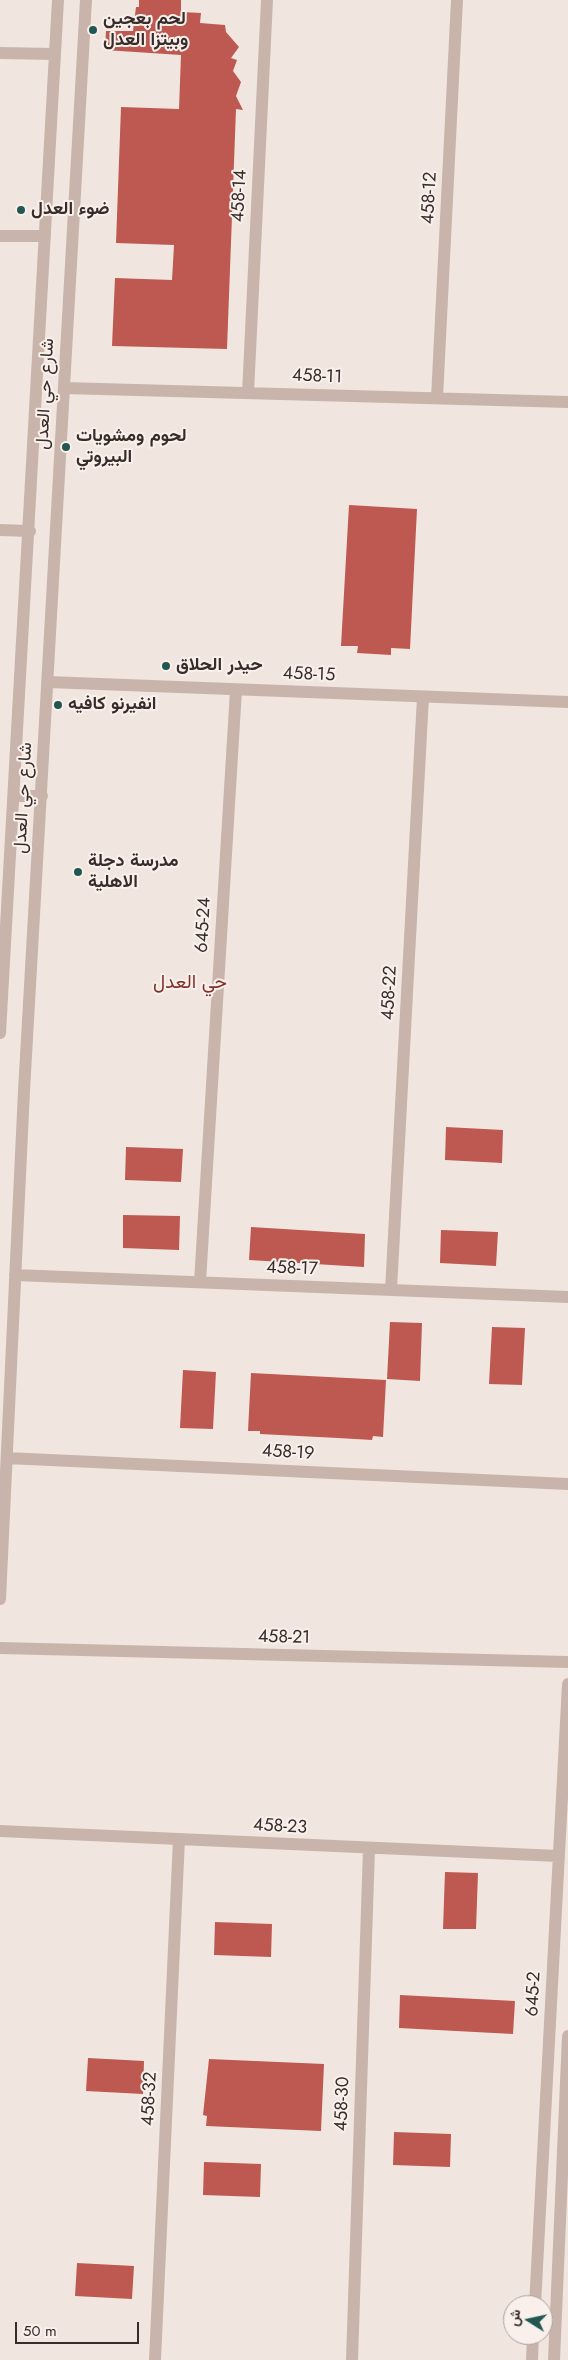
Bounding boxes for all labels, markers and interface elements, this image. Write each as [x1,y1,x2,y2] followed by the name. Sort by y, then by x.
[103,9,188,52] place label: لحم بعجين وبيتزا العدل
[87,24,99,36] marker: لحم بعجين وبيتزا العدل
[228,169,252,223] street label: 458-14
[418,171,442,225] street label: 458-12
[31,199,110,221] place label: ضوء العدل
[15,204,27,216] marker: ضوء العدل
[32,338,60,450] street label: شارع حي العدل
[291,365,343,389] street label: 458-11
[76,426,187,468] place label: لحوم ومشويات البيروتي
[60,441,72,453] marker: لحوم ومشويات البيروتي
[176,655,263,677] place label: حيدر الحلاق
[160,660,172,672] marker: حيدر الحلاق
[282,663,336,687] street label: 458-15
[68,694,156,716] place label: انفيرنو كافيه
[52,699,64,711] marker: انفيرنو كافيه
[10,742,38,854] street label: شارع حي العدل
[88,851,178,894] place label: مدرسة دجلة الاهلية
[72,866,84,878] marker: مدرسة دجلة الاهلية
[192,897,216,953] street label: 645-24
[378,965,402,1021] street label: 458-22
[153,972,227,994] district label: حي العدل
[266,1257,318,1281] street label: 458-17
[261,1441,315,1465] street label: 458-19
[258,1627,310,1649] street label: 458-21
[252,1815,308,1839] street label: 458-23
[522,1971,546,2017] street label: 645-2
[138,2071,162,2127] street label: 458-32
[331,2076,355,2132] street label: 458-30
[503,2295,553,2345] north arrow
[503,2308,526,2328] text: ش
[18,2312,141,2344] scale bar
[23,2320,57,2342] text: 50 m

